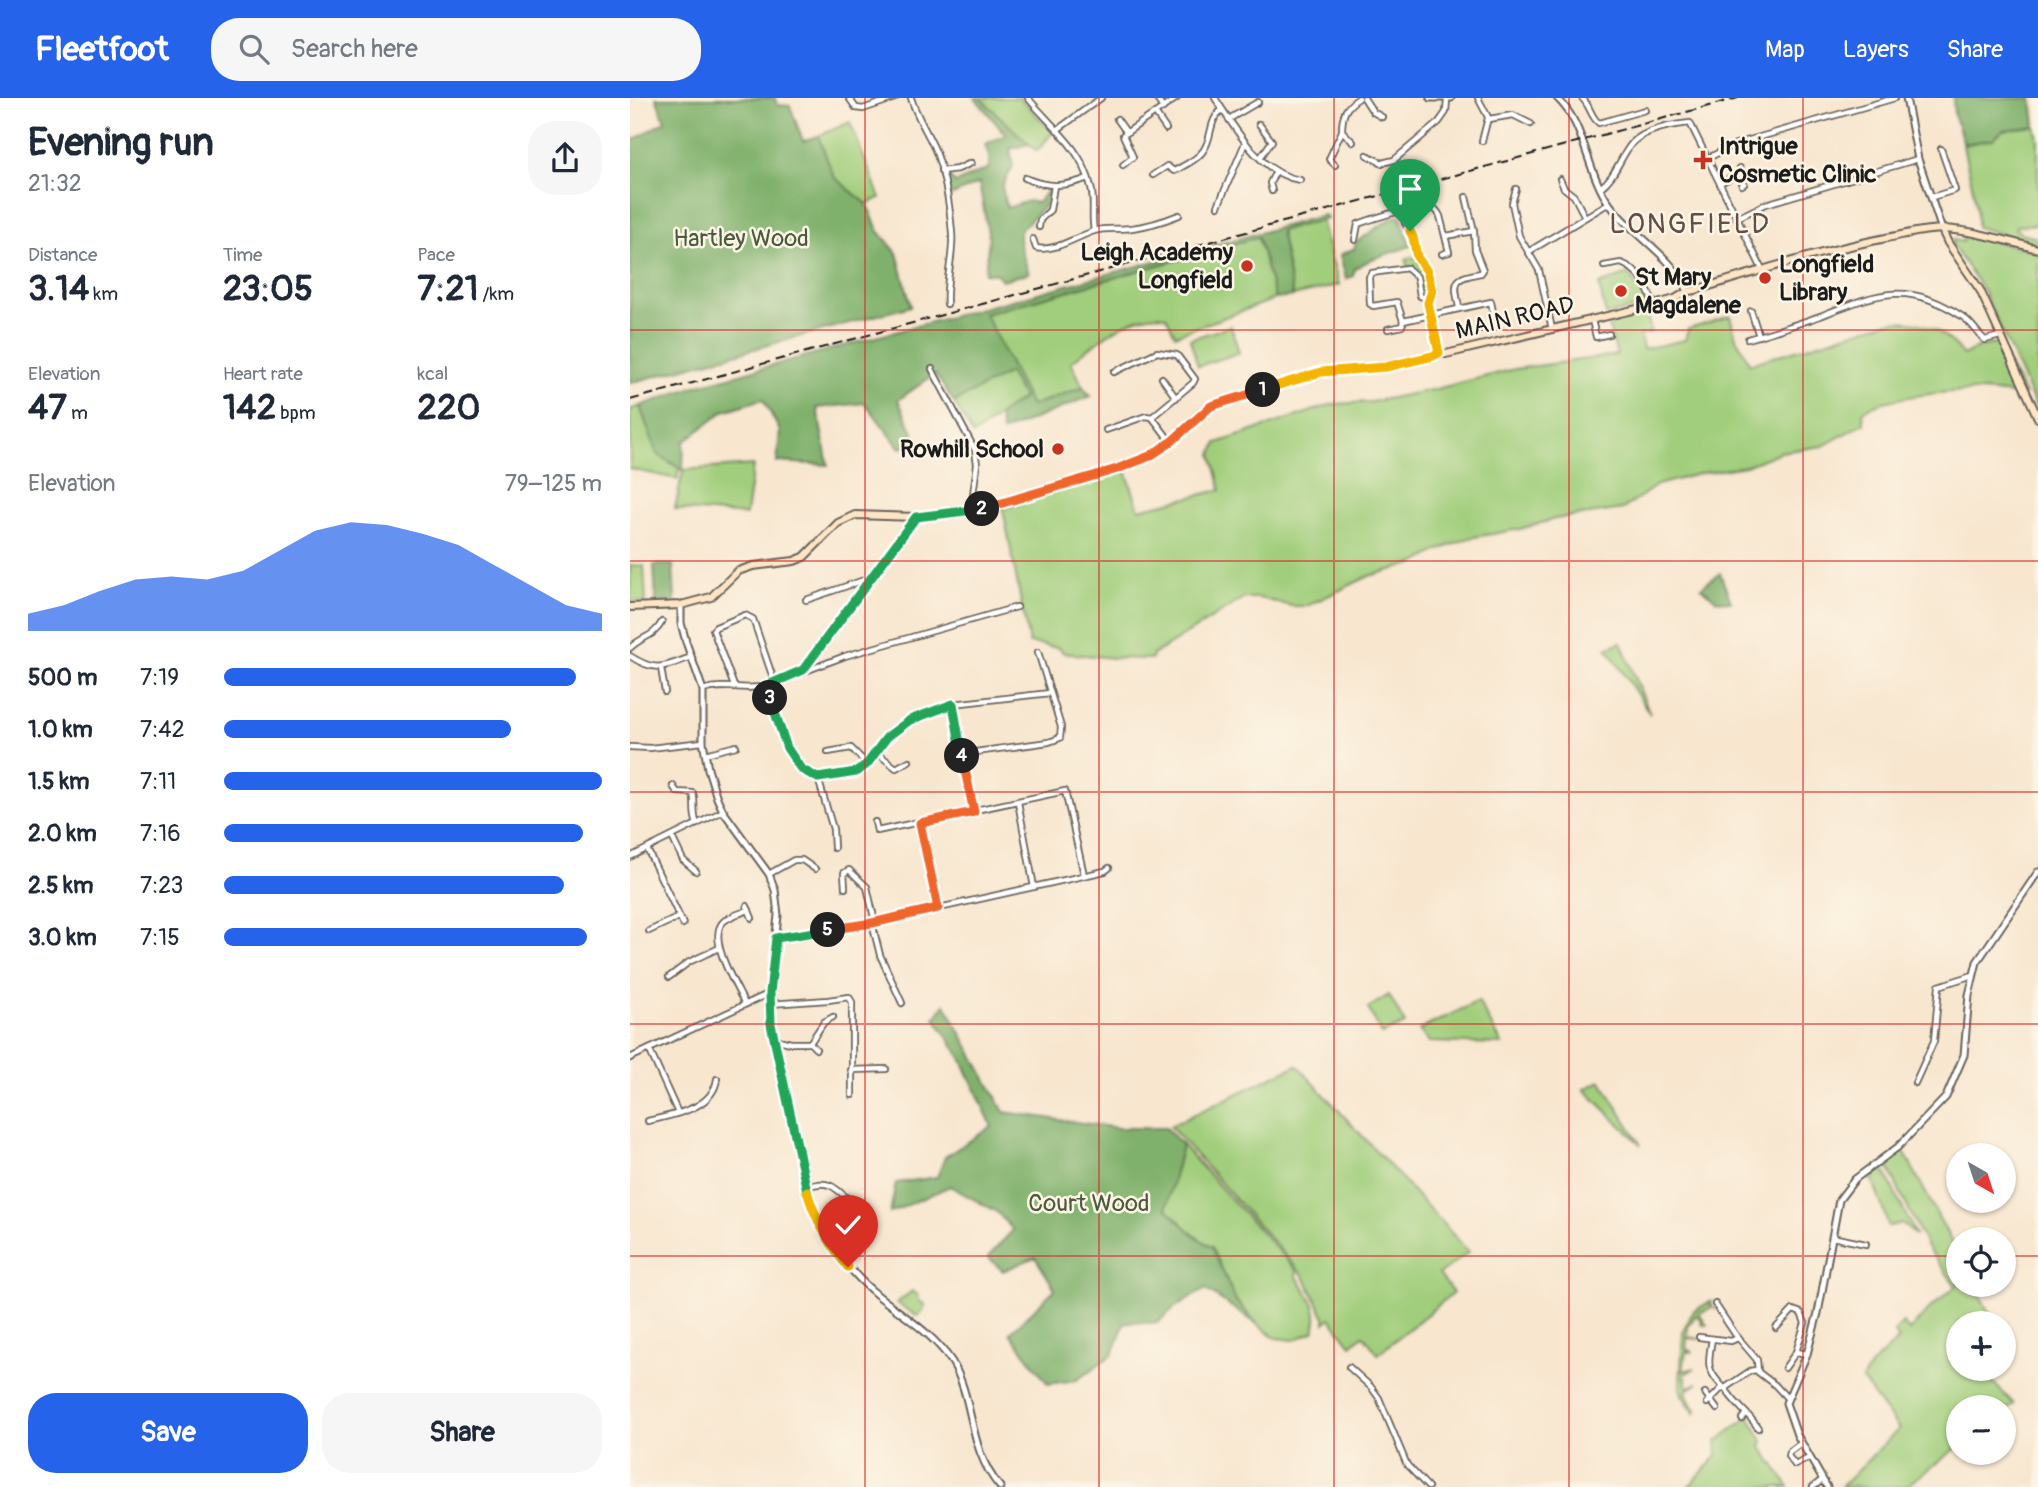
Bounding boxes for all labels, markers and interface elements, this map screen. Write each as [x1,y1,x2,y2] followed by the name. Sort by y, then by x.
[211,18,701,81] search box
[35,29,169,70] text: Fleetfoot
[235,30,273,68] icon: search
[291,33,418,65] text: Search here
[1765,35,1805,64] text: Map
[1843,35,1909,64] text: Layers
[1947,35,2003,64] text: Share
[28,119,214,167] text: Evening run
[528,121,602,195] button: share
[1719,132,1877,189] place label: Intrigue Cosmetic Clinic
[1693,150,1713,170] marker: Intrigue Cosmetic Clinic
[1380,159,1440,231] pin
[28,169,82,198] text: 21:32
[1391,170,1429,208] icon: arrive
[1609,207,1771,242] district label: LONGFIELD
[673,224,809,253] park label: Hartley Wood
[1081,238,1234,295] place label: Leigh Academy Longfield
[28,243,97,267] text: Distance
[223,243,262,267] text: Time
[417,243,455,267] text: Pace
[1779,250,1874,307] place label: Longfield Library
[1239,258,1255,274] marker: Leigh Academy Longfield
[1635,263,1742,320] place label: St Mary Magdalene
[28,267,89,311] text: 3.14
[223,267,313,311] text: 23:05
[417,267,478,311] text: 7:21
[1757,270,1773,286] marker: Longfield Library
[89,282,118,306] text: km
[478,282,514,306] text: /km
[1613,283,1629,299] marker: St Mary Magdalene
[1453,290,1577,346] street label: MAIN ROAD
[28,362,100,386] text: Elevation
[223,362,303,386] text: Heart rate
[417,362,448,386] text: kcal
[1246,372,1280,408] pin: 1
[1259,377,1266,401] text: 1
[28,386,67,430] text: 47
[223,386,276,430] text: 142
[417,386,480,430] text: 220
[67,401,88,425] text: m
[276,401,316,425] text: bpm
[900,435,1044,464] place label: Rowhill School
[1050,441,1066,457] marker: Rowhill School
[28,469,116,498] text: Elevation
[505,469,602,498] text: 79–125 m
[964,492,1000,526] pin: 2
[976,496,987,520] text: 2
[28,663,97,692] text: 500 m
[140,663,179,692] text: 7:19
[752,680,788,716] pin: 3
[764,685,775,709] text: 3
[28,715,93,744] text: 1.0 km
[140,715,185,744] text: 7:42
[944,738,980,774] pin: 4
[956,743,967,767] text: 4
[28,767,90,796] text: 1.5 km
[140,767,176,796] text: 7:11
[28,819,97,848] text: 2.0 km
[140,819,181,848] text: 7:16
[28,871,93,900] text: 2.5 km
[140,871,183,900] text: 7:23
[810,912,846,948] pin: 5
[822,917,833,941] text: 5
[28,923,97,952] text: 3.0 km
[140,923,180,952] text: 7:15
[1946,1143,2016,1213] north arrow
[1946,1143,2016,1465] map controls
[1028,1189,1150,1218] park label: Court Wood
[818,1195,878,1267] pin
[829,1206,867,1244] icon: check
[1946,1227,2016,1297] button: locate
[1946,1311,2016,1381] button: +
[28,1393,308,1473] button: Save
[322,1393,602,1473] button: Share
[1946,1395,2016,1465] button: −

